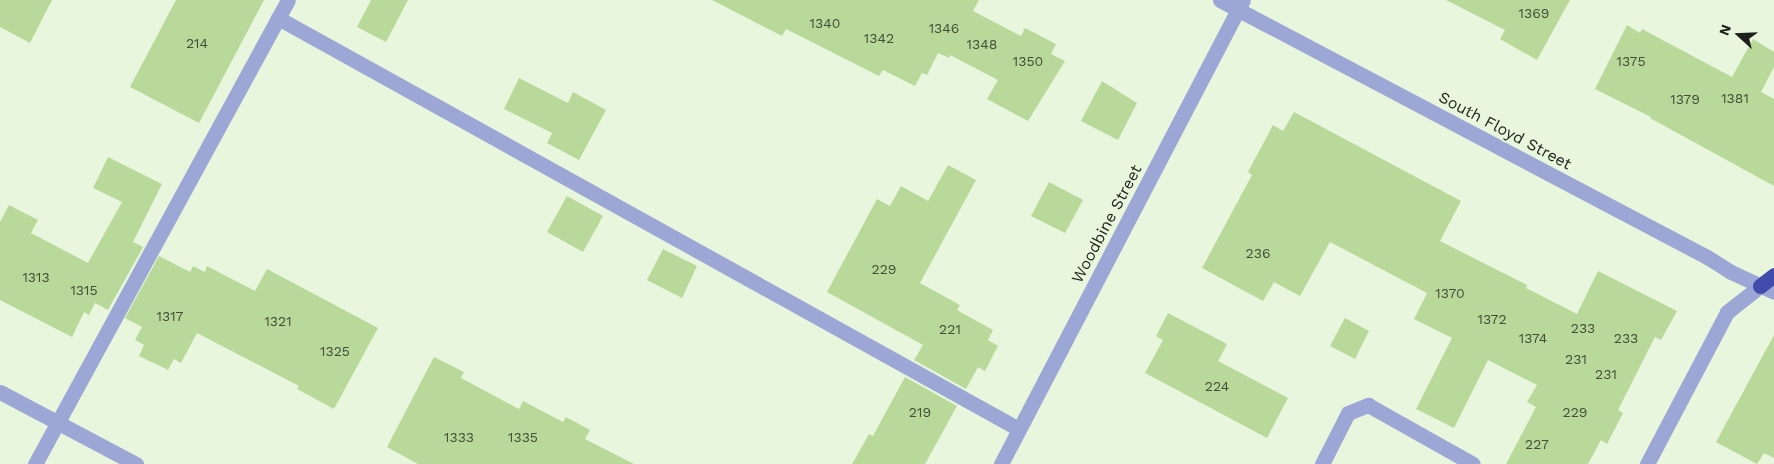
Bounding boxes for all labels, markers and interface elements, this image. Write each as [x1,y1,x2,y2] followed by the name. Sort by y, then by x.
[1519,5,1549,21] house number: 1369
[1714,10,1764,60] north arrow
[810,15,840,31] house number: 1340
[929,20,959,36] house number: 1346
[1716,22,1734,37] text: N
[864,30,894,46] house number: 1342
[186,35,208,51] house number: 214
[967,36,997,52] house number: 1348
[1013,53,1043,69] house number: 1350
[1616,53,1646,69] house number: 1375
[1435,88,1575,174] street label: South Floyd Street
[1721,90,1749,106] house number: 1381
[1670,91,1700,107] house number: 1379
[1068,162,1146,286] street label: Woodbine Street
[1246,245,1270,261] house number: 236
[872,261,896,277] house number: 229
[22,269,50,285] house number: 1313
[70,282,98,298] house number: 1315
[1435,285,1465,301] house number: 1370
[157,308,183,324] house number: 1317
[1477,311,1507,327] house number: 1372
[264,313,292,329] house number: 1321
[1571,320,1595,336] house number: 233
[939,321,961,337] house number: 221
[1519,330,1547,346] house number: 1374
[1614,330,1638,346] house number: 233
[320,343,350,359] house number: 1325
[1565,351,1587,367] house number: 231
[1595,366,1617,382] house number: 231
[1205,378,1229,394] house number: 224
[909,404,931,420] house number: 219
[1563,404,1587,420] house number: 229
[444,429,474,445] house number: 1333
[508,429,538,445] house number: 1335
[1525,436,1549,452] house number: 227

